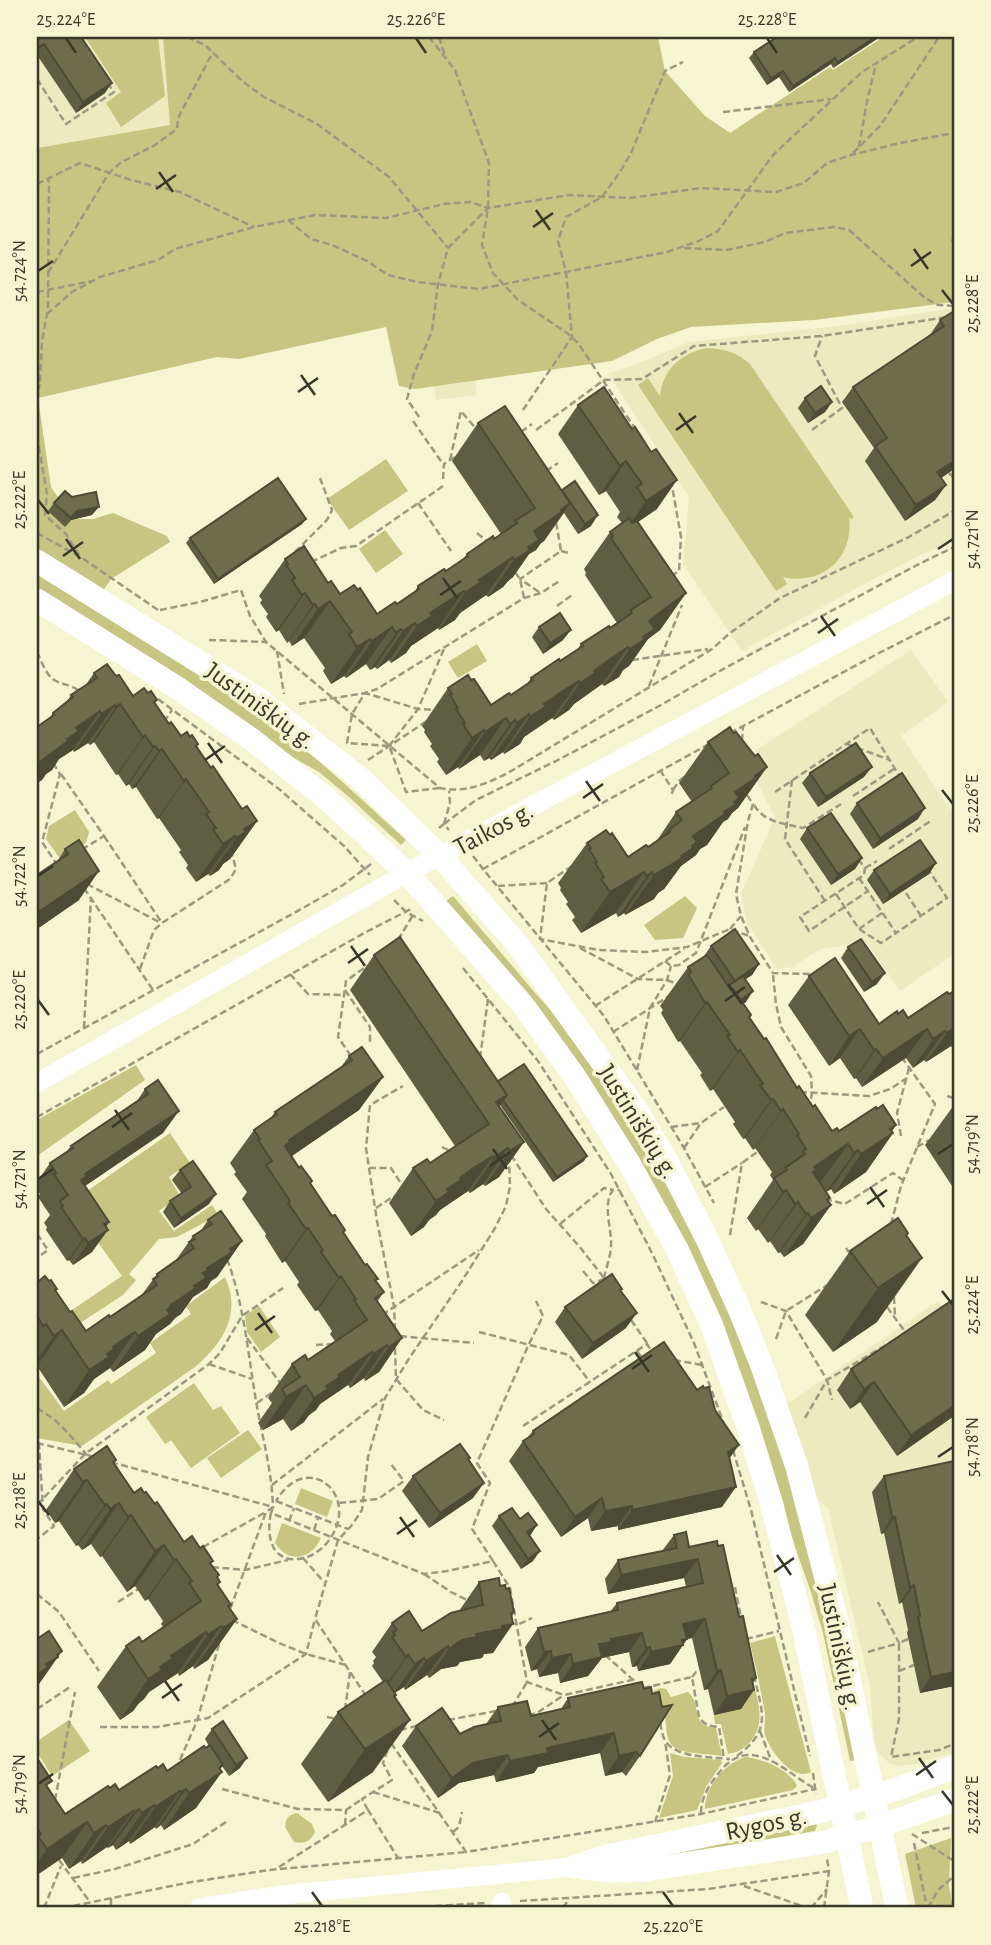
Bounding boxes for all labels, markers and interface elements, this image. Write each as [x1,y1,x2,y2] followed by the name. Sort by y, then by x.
[37,11,96,29] text: 25.224°E
[387,11,446,29] text: 25.226°E
[738,11,797,29] text: 25.228°E
[11,240,29,302] text: 54.724°N
[964,274,982,333] text: 25.228°E
[11,471,29,529] text: 25.222°E
[964,509,982,569] text: 54.721°N
[201,657,320,754] street label: Justiniškių g.
[964,774,982,833] text: 25.226°E
[449,797,538,861] street label: Taikos g.
[11,845,29,907] text: 54.722°N
[11,970,29,1030] text: 25.220°E
[593,1060,683,1183] street label: Justiniškių g.
[964,1114,982,1174] text: 54.719°N
[11,1149,29,1209] text: 54.721°N
[964,1275,982,1334] text: 25.224°E
[964,1417,982,1477] text: 54.718°N
[11,1472,29,1529] text: 25.218°E
[814,1581,866,1713] street label: Justiniškių g.
[11,1754,29,1814] text: 54.719°N
[964,1776,982,1834] text: 25.222°E
[723,1803,809,1845] street label: Rygos g.
[294,1918,351,1936] text: 25.218°E
[643,1918,703,1936] text: 25.220°E

